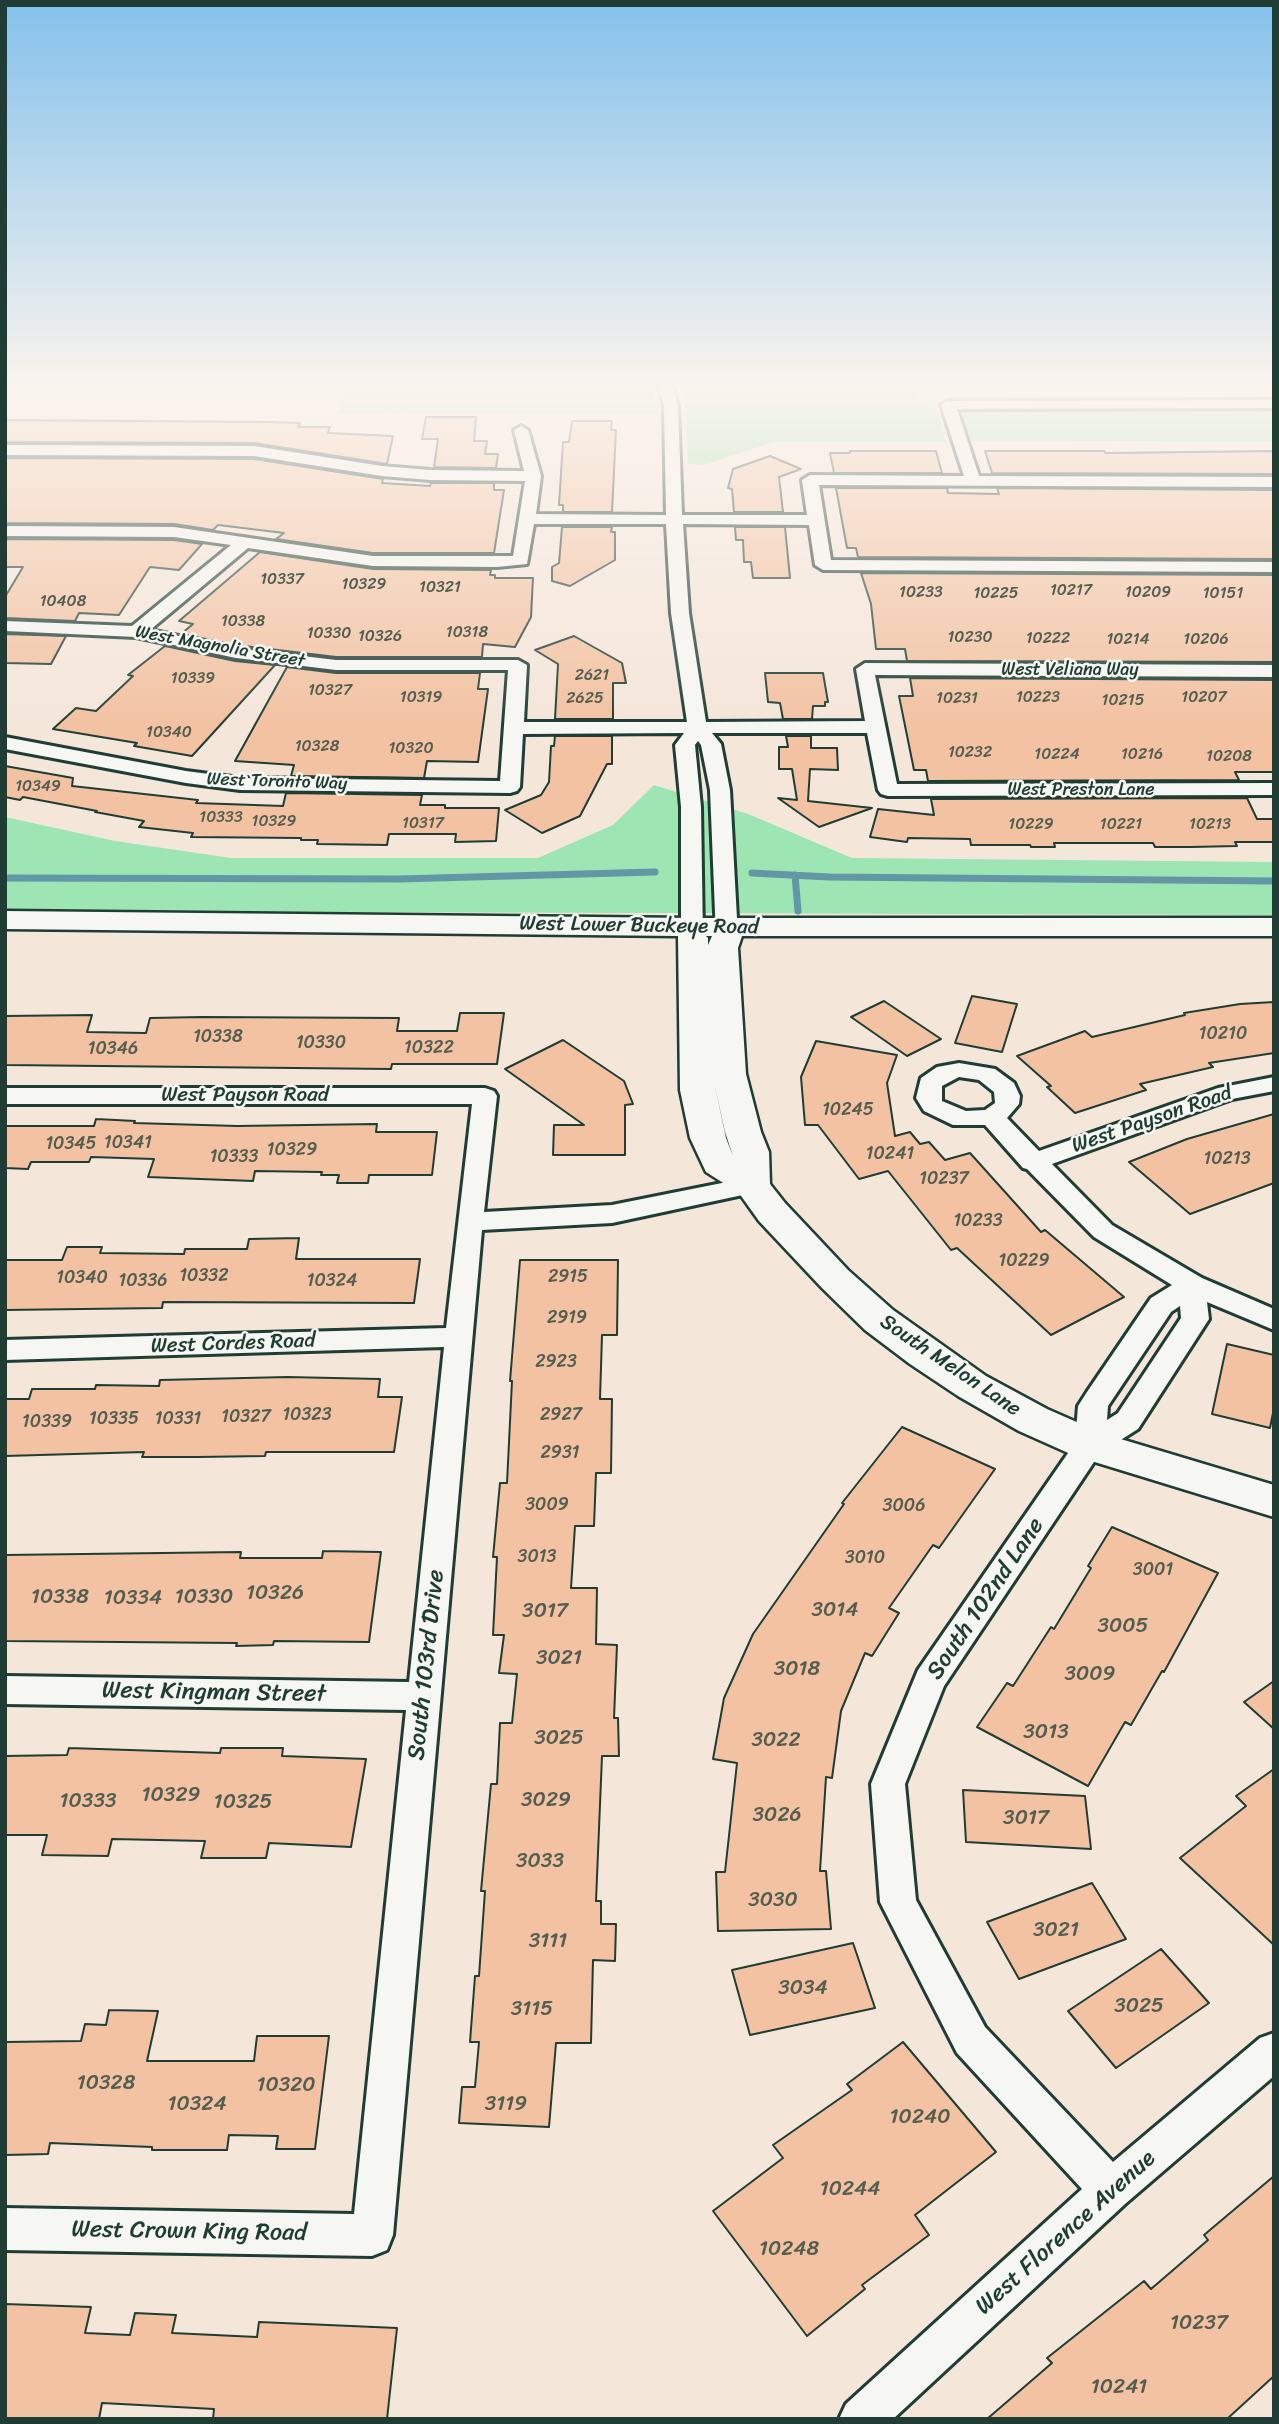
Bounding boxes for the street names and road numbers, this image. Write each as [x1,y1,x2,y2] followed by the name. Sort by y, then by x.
[134,621,306,673] street label: West Magnolia Street
[1001,659,1139,681] street label: West Veliana Way
[206,769,348,795] street label: West Toronto Way
[1008,779,1154,801] street label: West Preston Lane
[519,911,759,941] street label: West Lower Buckeye Road
[1069,1081,1235,1159] street label: West Payson Road
[161,1083,329,1109] street label: West Payson Road
[875,1310,1025,1422] street label: South Melon Lane
[150,1329,316,1359] street label: West Cordes Road
[921,1513,1051,1685] street label: South 102nd Lane
[403,1568,451,1762] street label: South 103rd Drive
[102,1677,326,1709] street label: West Kingman Street
[970,2145,1162,2321] street label: West Florence Avenue
[71,2216,307,2248] street label: West Crown King Road

